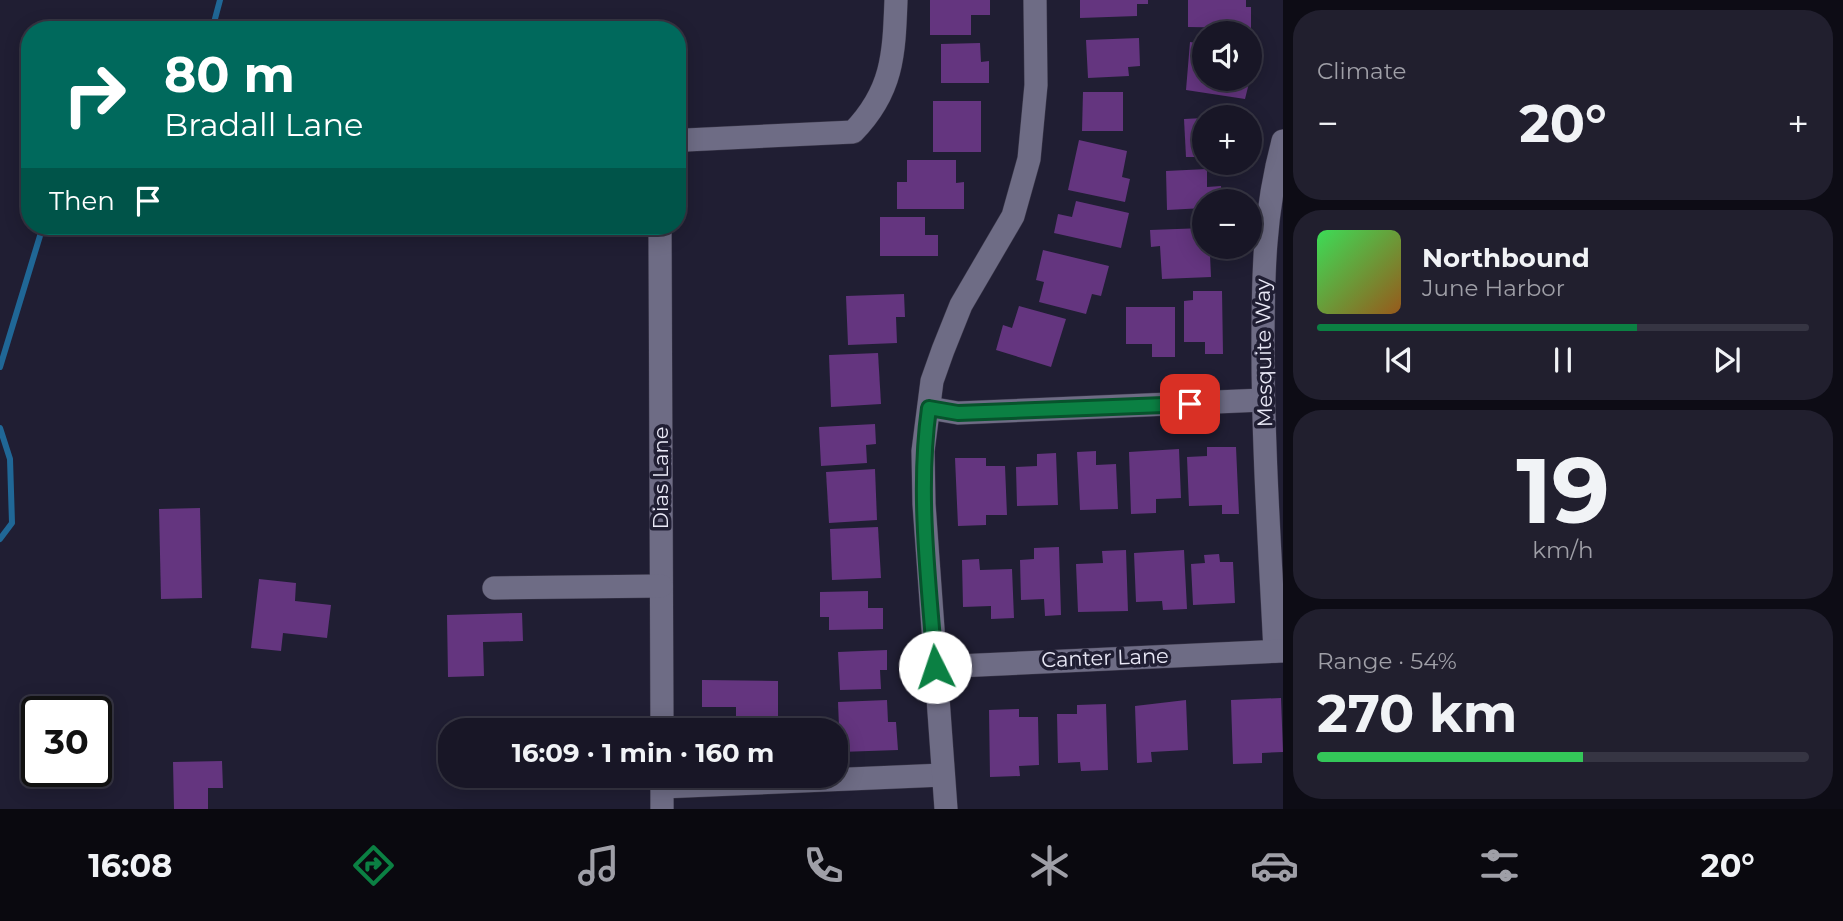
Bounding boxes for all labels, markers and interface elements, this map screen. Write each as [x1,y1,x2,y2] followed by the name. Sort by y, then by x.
[1192,21,1262,259] map controls
[1192,21,1262,91] button: sound
[164,45,295,104] text: 80 m
[49,49,140,140] icon: right
[1317,57,1406,85] text: Climate
[1519,92,1607,155] text: 20°
[1317,100,1339,147] text: −
[1787,100,1809,147] text: +
[164,105,363,144] text: Bradall Lane
[1192,105,1262,175] button: +
[129,182,167,220] icon: arrive
[49,185,115,217] text: Then
[1192,189,1262,259] button: −
[1422,242,1590,274] text: Northbound
[1422,274,1565,302] text: June Harbor
[1250,278,1277,428] street label: Mesquite Way
[1380,341,1418,379] icon: previous
[1544,341,1582,379] icon: pause
[1708,341,1746,379] icon: next
[1160,374,1220,434] pin
[1171,385,1209,423] icon: arrive
[648,427,673,529] street label: Dias Lane
[1516,435,1610,546] text: 19
[1532,536,1594,564] text: km/h
[898,630,972,704] position arrow
[1041,643,1169,672] street label: Canter Lane
[1317,647,1457,675] text: Range · 54%
[1317,682,1517,745] text: 270 km
[21,696,112,787] speed limit sign: 30
[512,737,774,769] text: 16:09 · 1 min · 160 m
[349,841,398,890] icon: directions
[574,841,623,890] icon: music
[799,841,848,890] icon: phone
[1025,841,1074,890] icon: climate
[1250,841,1299,890] icon: car
[1475,841,1524,890] icon: filters
[88,846,172,885] text: 16:08
[1701,846,1755,885] text: 20°

